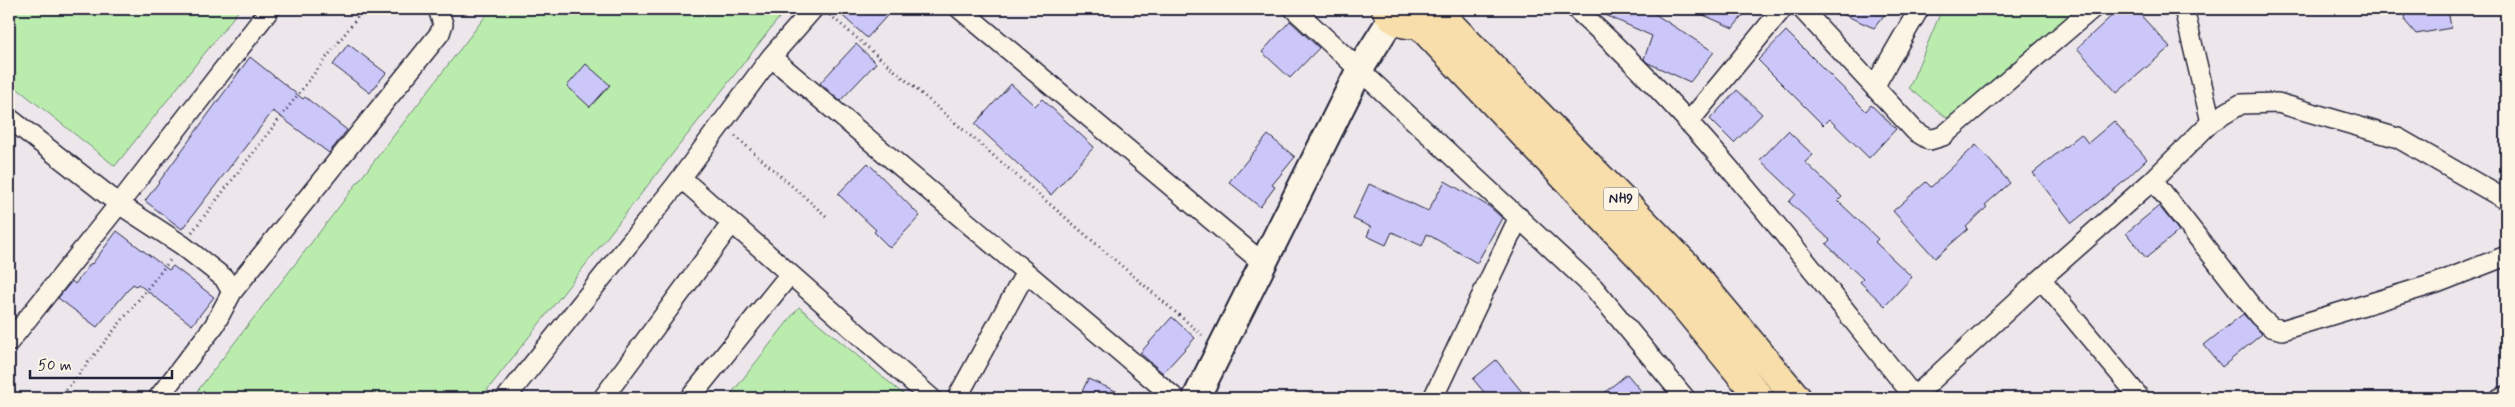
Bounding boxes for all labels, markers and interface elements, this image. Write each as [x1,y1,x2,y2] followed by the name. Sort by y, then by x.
[1604,188,1638,210] road number: NH9
[30,347,172,379] scale bar
[38,356,72,376] text: 50 m

